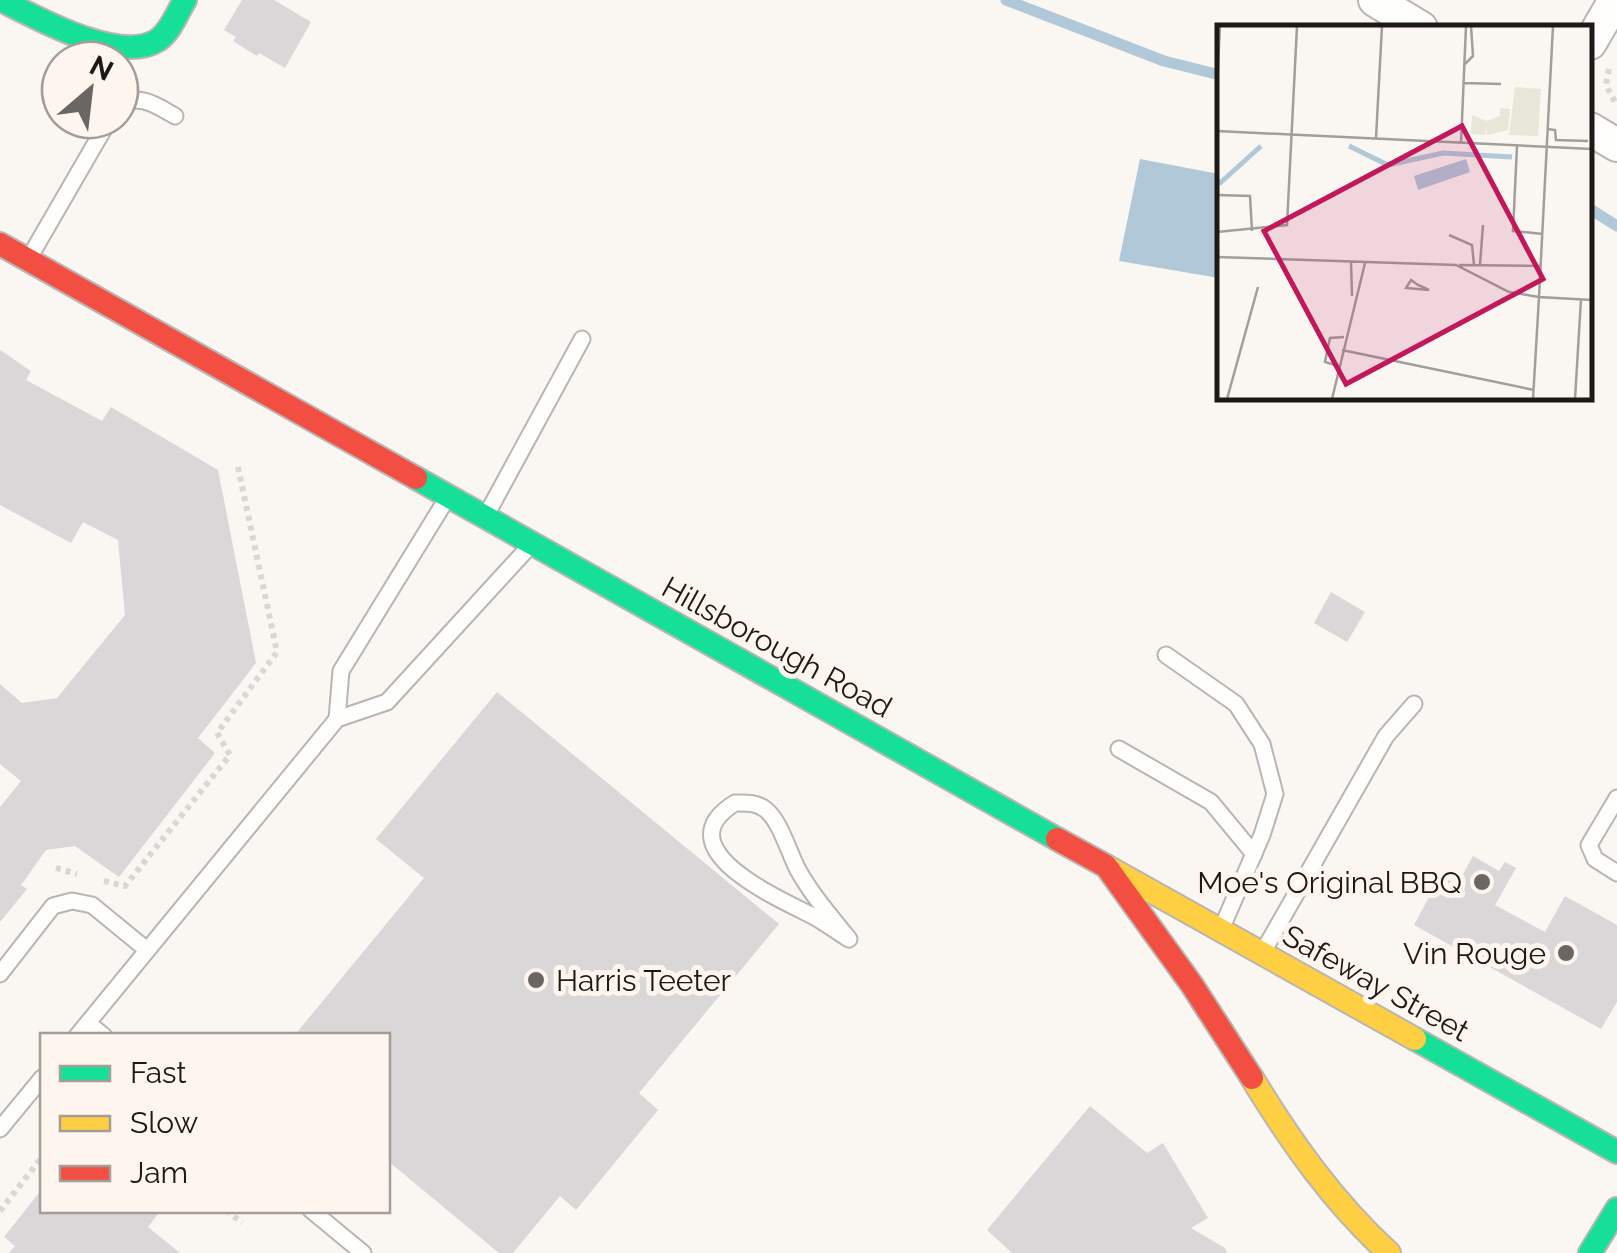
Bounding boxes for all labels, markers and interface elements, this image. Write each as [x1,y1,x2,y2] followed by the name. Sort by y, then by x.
[1217,25,1592,400] inset map
[40,40,140,140] north arrow
[84,49,119,88] text: N
[656,569,898,725] street label: Hillsborough Road
[1197,865,1462,900] place label: Moe's Original BBQ
[1471,871,1493,893] marker: Moe's Original BBQ
[1277,917,1475,1049] street label: Safeway Street
[1403,936,1546,971] place label: Vin Rouge
[1555,942,1577,964] marker: Vin Rouge
[556,963,732,998] place label: Harris Teeter
[525,969,547,991] marker: Harris Teeter
[40,1033,390,1213] legend
[130,1055,187,1090] text: Fast
[130,1105,198,1140] text: Slow
[130,1155,188,1190] text: Jam

